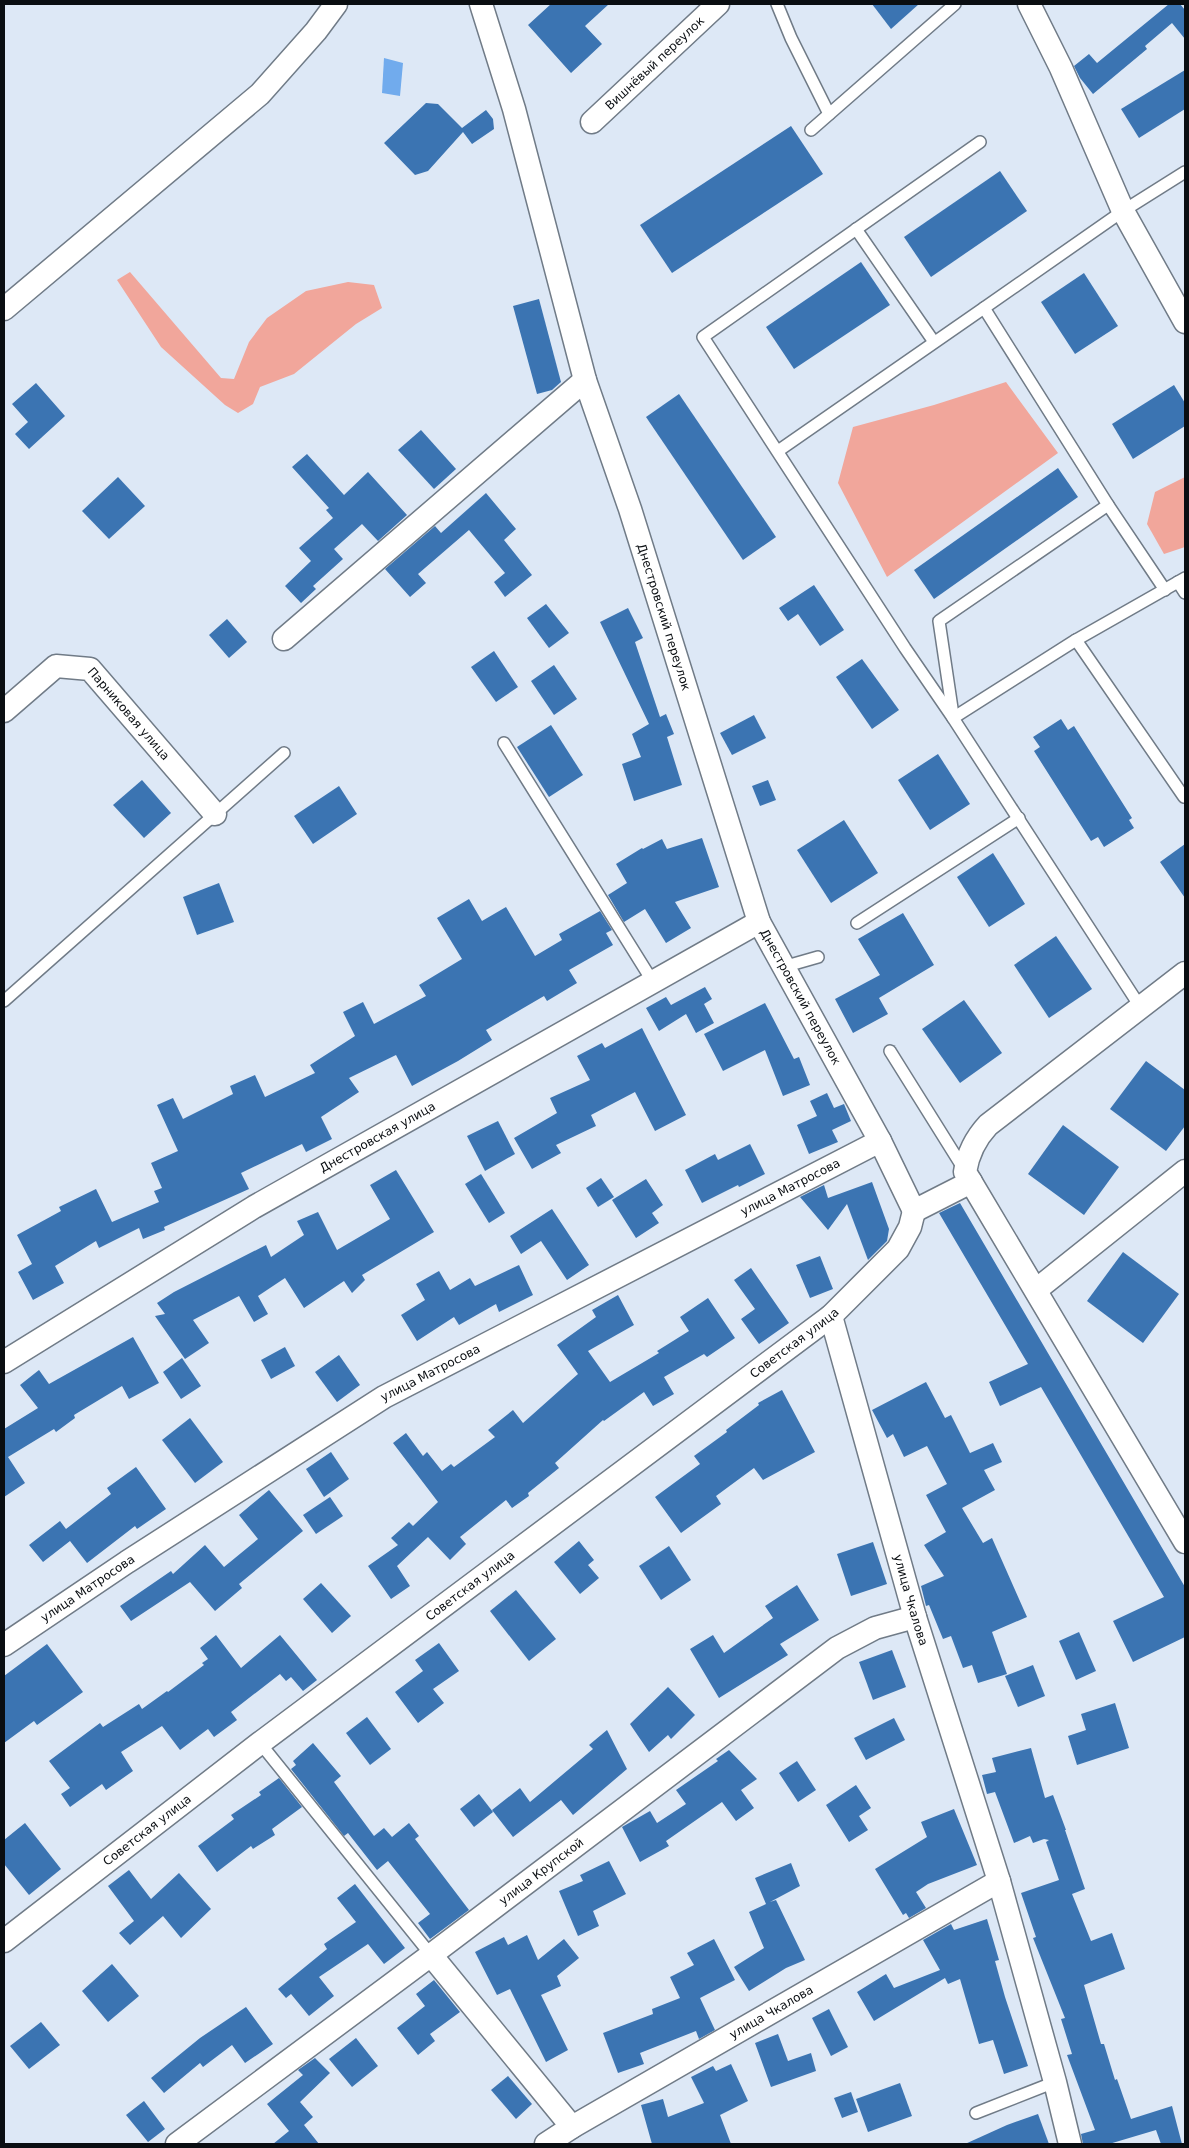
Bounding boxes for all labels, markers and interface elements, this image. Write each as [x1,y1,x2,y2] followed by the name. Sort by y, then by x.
[602,14,707,113] street label: Вишнёвый переулок
[634,542,693,692] street label: Днестровский переулок
[85,665,172,763] street label: Парниковая улица
[757,926,844,1067] street label: Днестровский переулок
[317,1099,438,1175] street label: Днестровская улица
[738,1156,842,1219] street label: улица Матросова
[747,1305,842,1381] street label: Советская улица
[378,1342,482,1405] street label: улица Матросова
[423,1548,517,1624] street label: Советская улица
[38,1552,137,1625] street label: улица Матросова
[891,1553,931,1647] street label: улица Чкалова
[100,1792,194,1869] street label: Советская улица
[496,1835,586,1908] street label: улица Крупской
[727,1983,816,2042] street label: улица Чкалова

